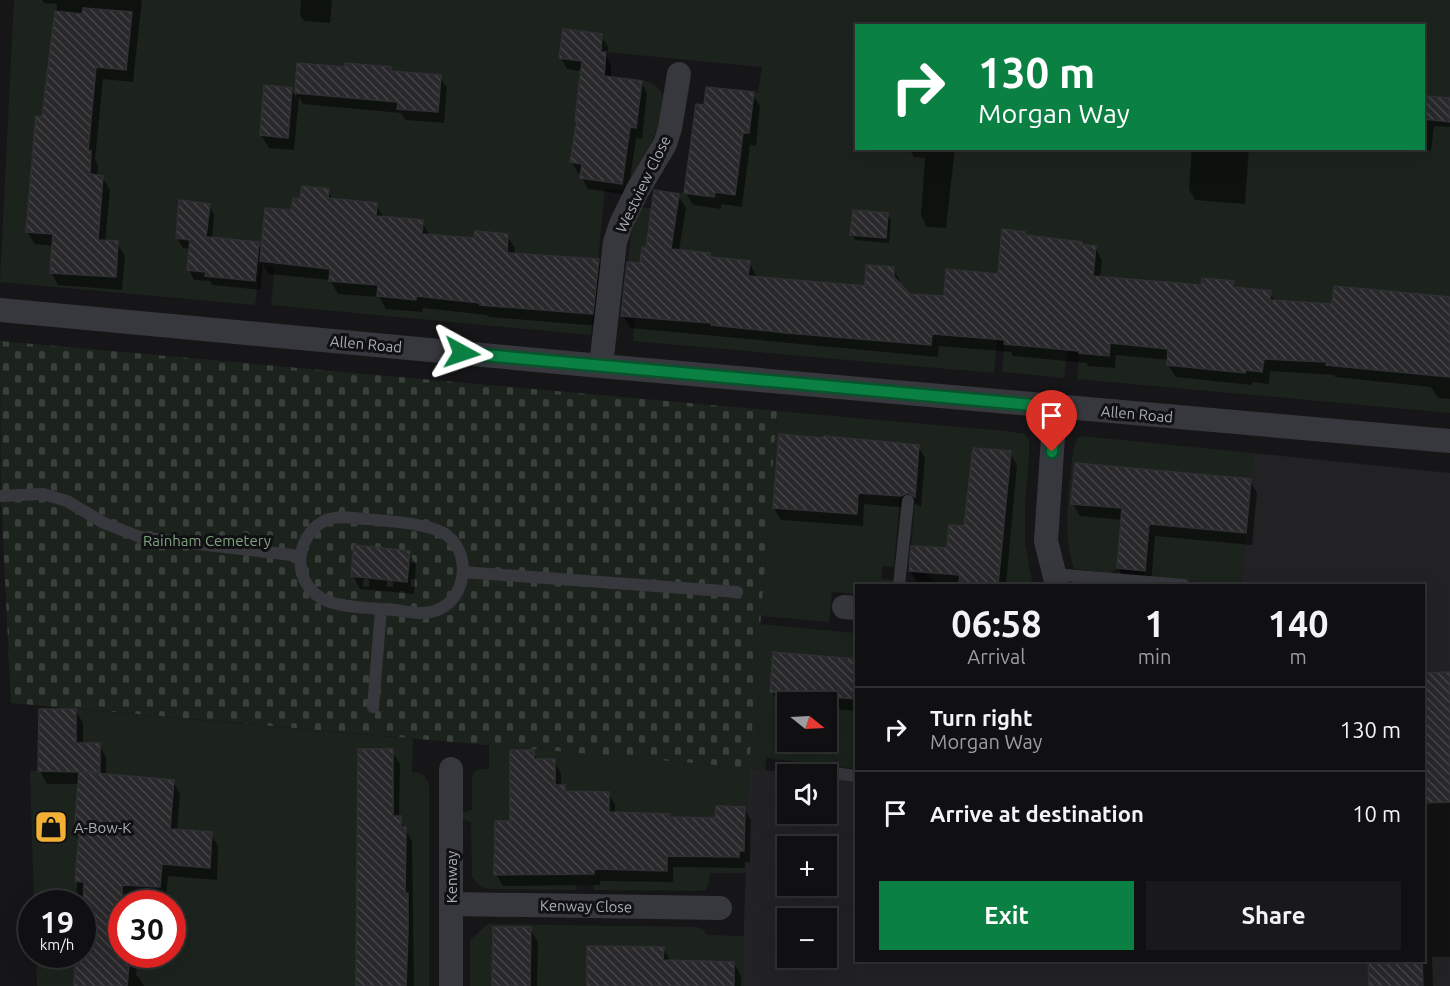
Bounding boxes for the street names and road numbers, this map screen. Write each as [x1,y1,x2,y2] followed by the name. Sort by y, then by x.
[612,133,674,235] street label: Westview Close
[329,332,403,356] street label: Allen Road
[1100,402,1174,426] street label: Allen Road
[443,851,460,903] street label: Kenway
[540,897,632,915] street label: Kenway Close

